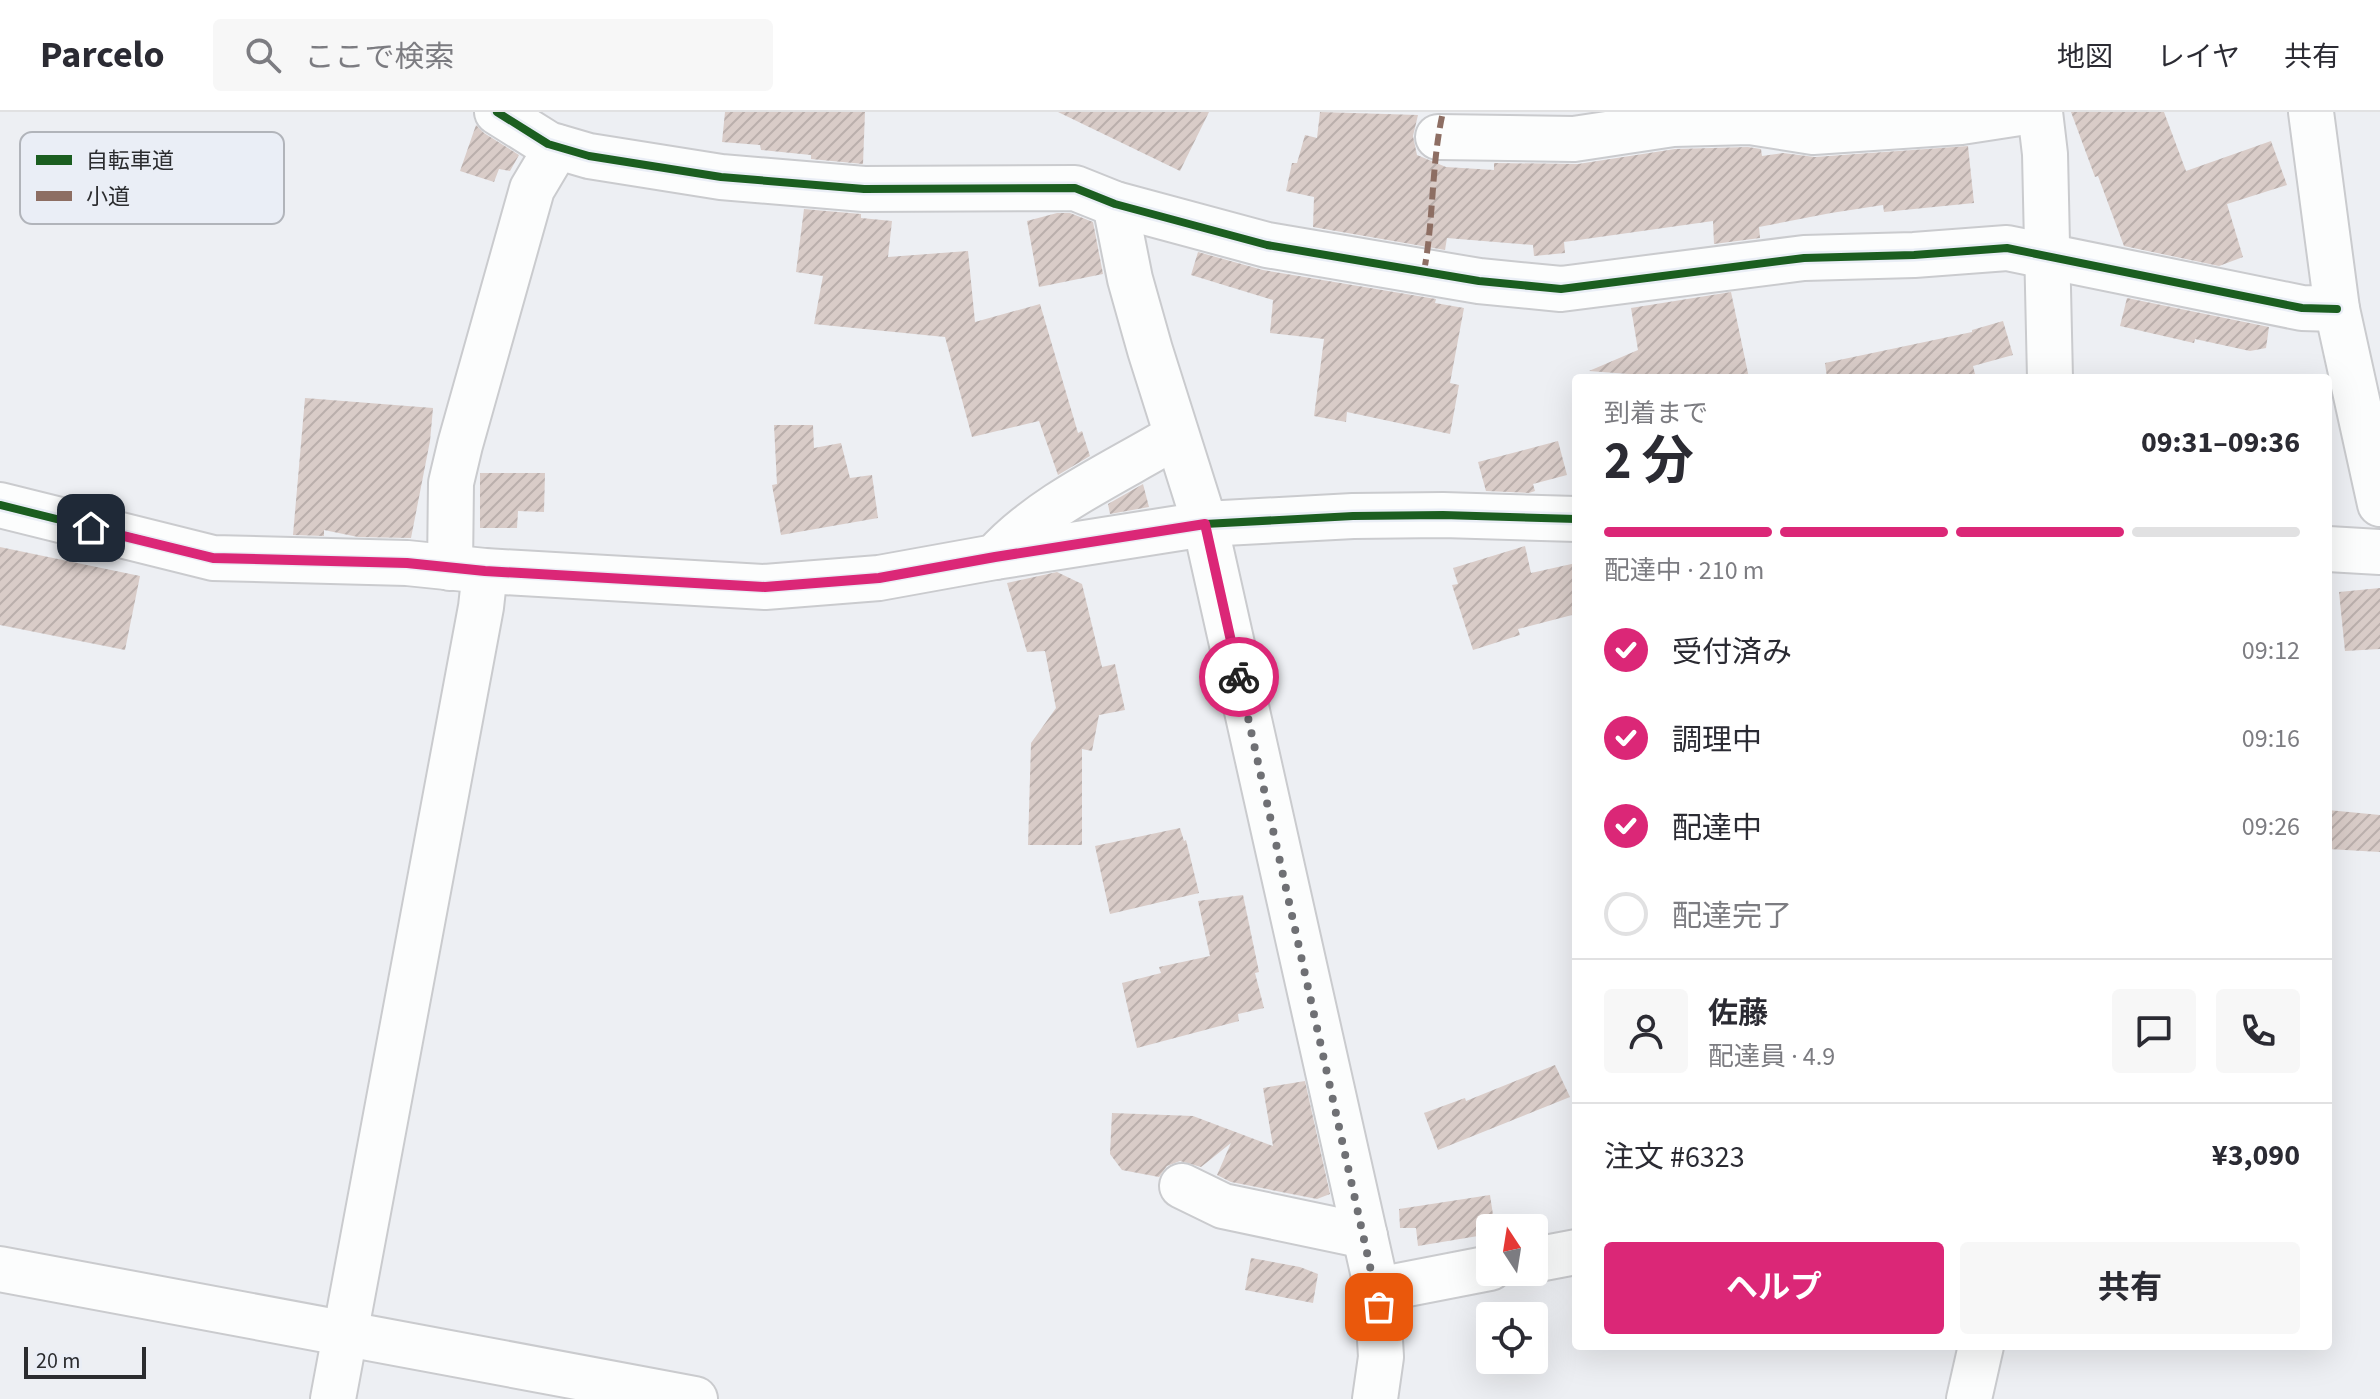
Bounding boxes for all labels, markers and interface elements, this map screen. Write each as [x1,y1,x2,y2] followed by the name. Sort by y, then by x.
[213,19,773,91] search box
[40,28,165,82] text: Parcelo
[241,33,285,77] icon: search
[305,36,455,79] text: ここで検索
[2057,37,2113,77] text: 地図
[2157,37,2240,77] text: レイヤ
[2284,37,2340,77] text: 共有
[20,132,284,224] legend
[86,145,174,177] text: 自転車道
[86,181,130,213] text: 小道
[1604,395,1708,432] text: 到着まで
[2141,421,2300,464] text: 09:31–09:36
[1604,425,1694,499] text: 2 分
[57,494,125,562] pin
[69,506,113,550] icon: home
[1604,552,1764,589] text: 配達中 · 210 m
[1604,628,1648,672] icon: check
[1672,631,1792,674] text: 受付済み
[2242,632,2300,669] text: 09:12
[1199,637,1279,717] courier
[1217,655,1261,699] icon: bike
[1604,716,1648,760] icon: check
[1672,719,1762,762] text: 調理中
[2242,720,2300,757] text: 09:16
[1604,804,1648,848] icon: check
[1672,807,1762,850] text: 配達中
[2242,808,2300,845] text: 09:26
[1672,895,1792,938] text: 配達完了
[1604,989,1688,1073] button: person
[2112,989,2196,1073] button: chat
[2216,989,2300,1073] button: phone
[1708,992,1768,1035] text: 佐藤
[1708,1038,1835,1075] text: 配達員 · 4.9
[2212,1134,2300,1177] text: ¥3,090
[1604,1136,1745,1179] text: 注文 #6323
[1476,1214,1548,1286] north arrow
[1476,1214,1548,1374] map controls
[1604,1242,1944,1334] button: ヘルプ
[1960,1242,2300,1334] button: 共有
[1345,1273,1413,1341] pin
[1357,1285,1401,1329] icon: bag
[1476,1302,1548,1374] button: locate
[24,1343,146,1379] scale bar
[36,1345,81,1377] text: 20 m

